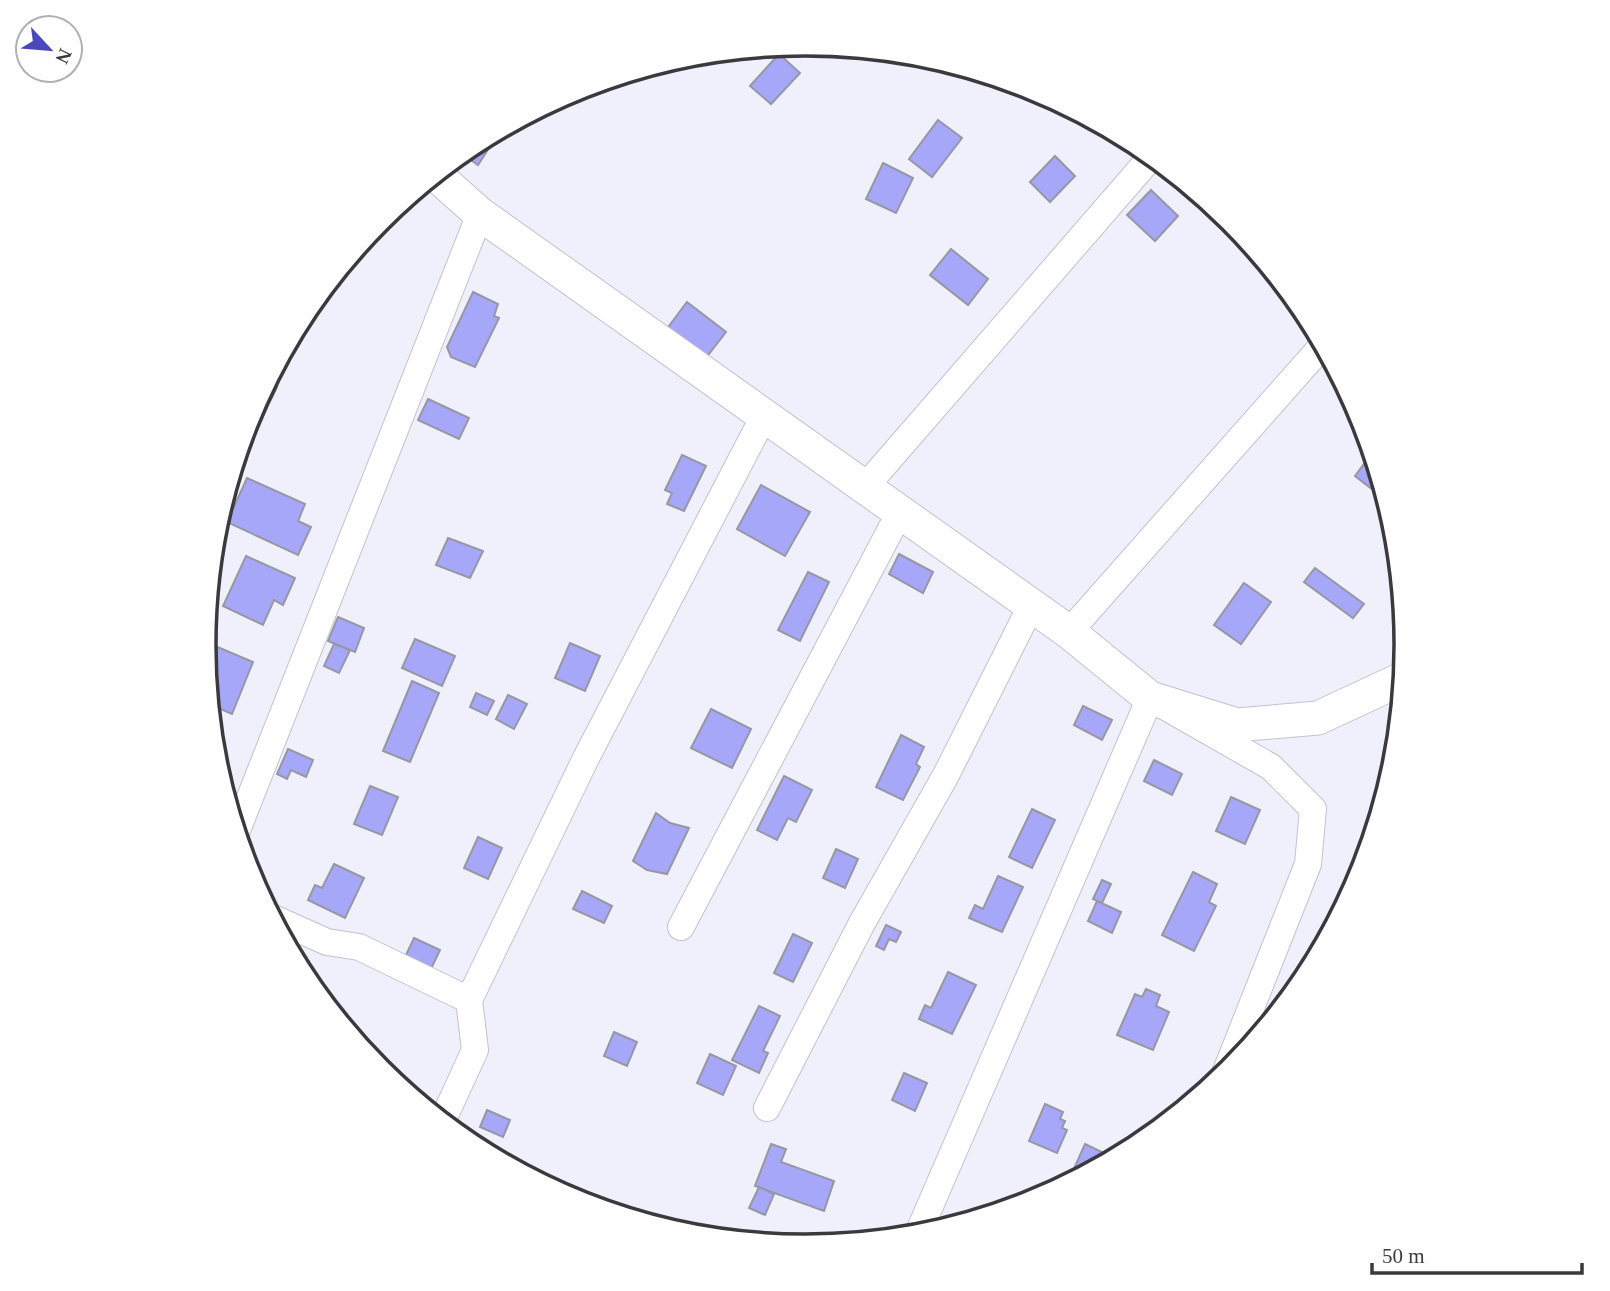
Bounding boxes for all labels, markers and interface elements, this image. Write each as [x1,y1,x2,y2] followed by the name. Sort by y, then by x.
[14,14,84,84] north arrow
[51,45,76,67] text: N
[1372,1232,1582,1276] scale bar
[1382,1244,1425,1268] text: 50 m

